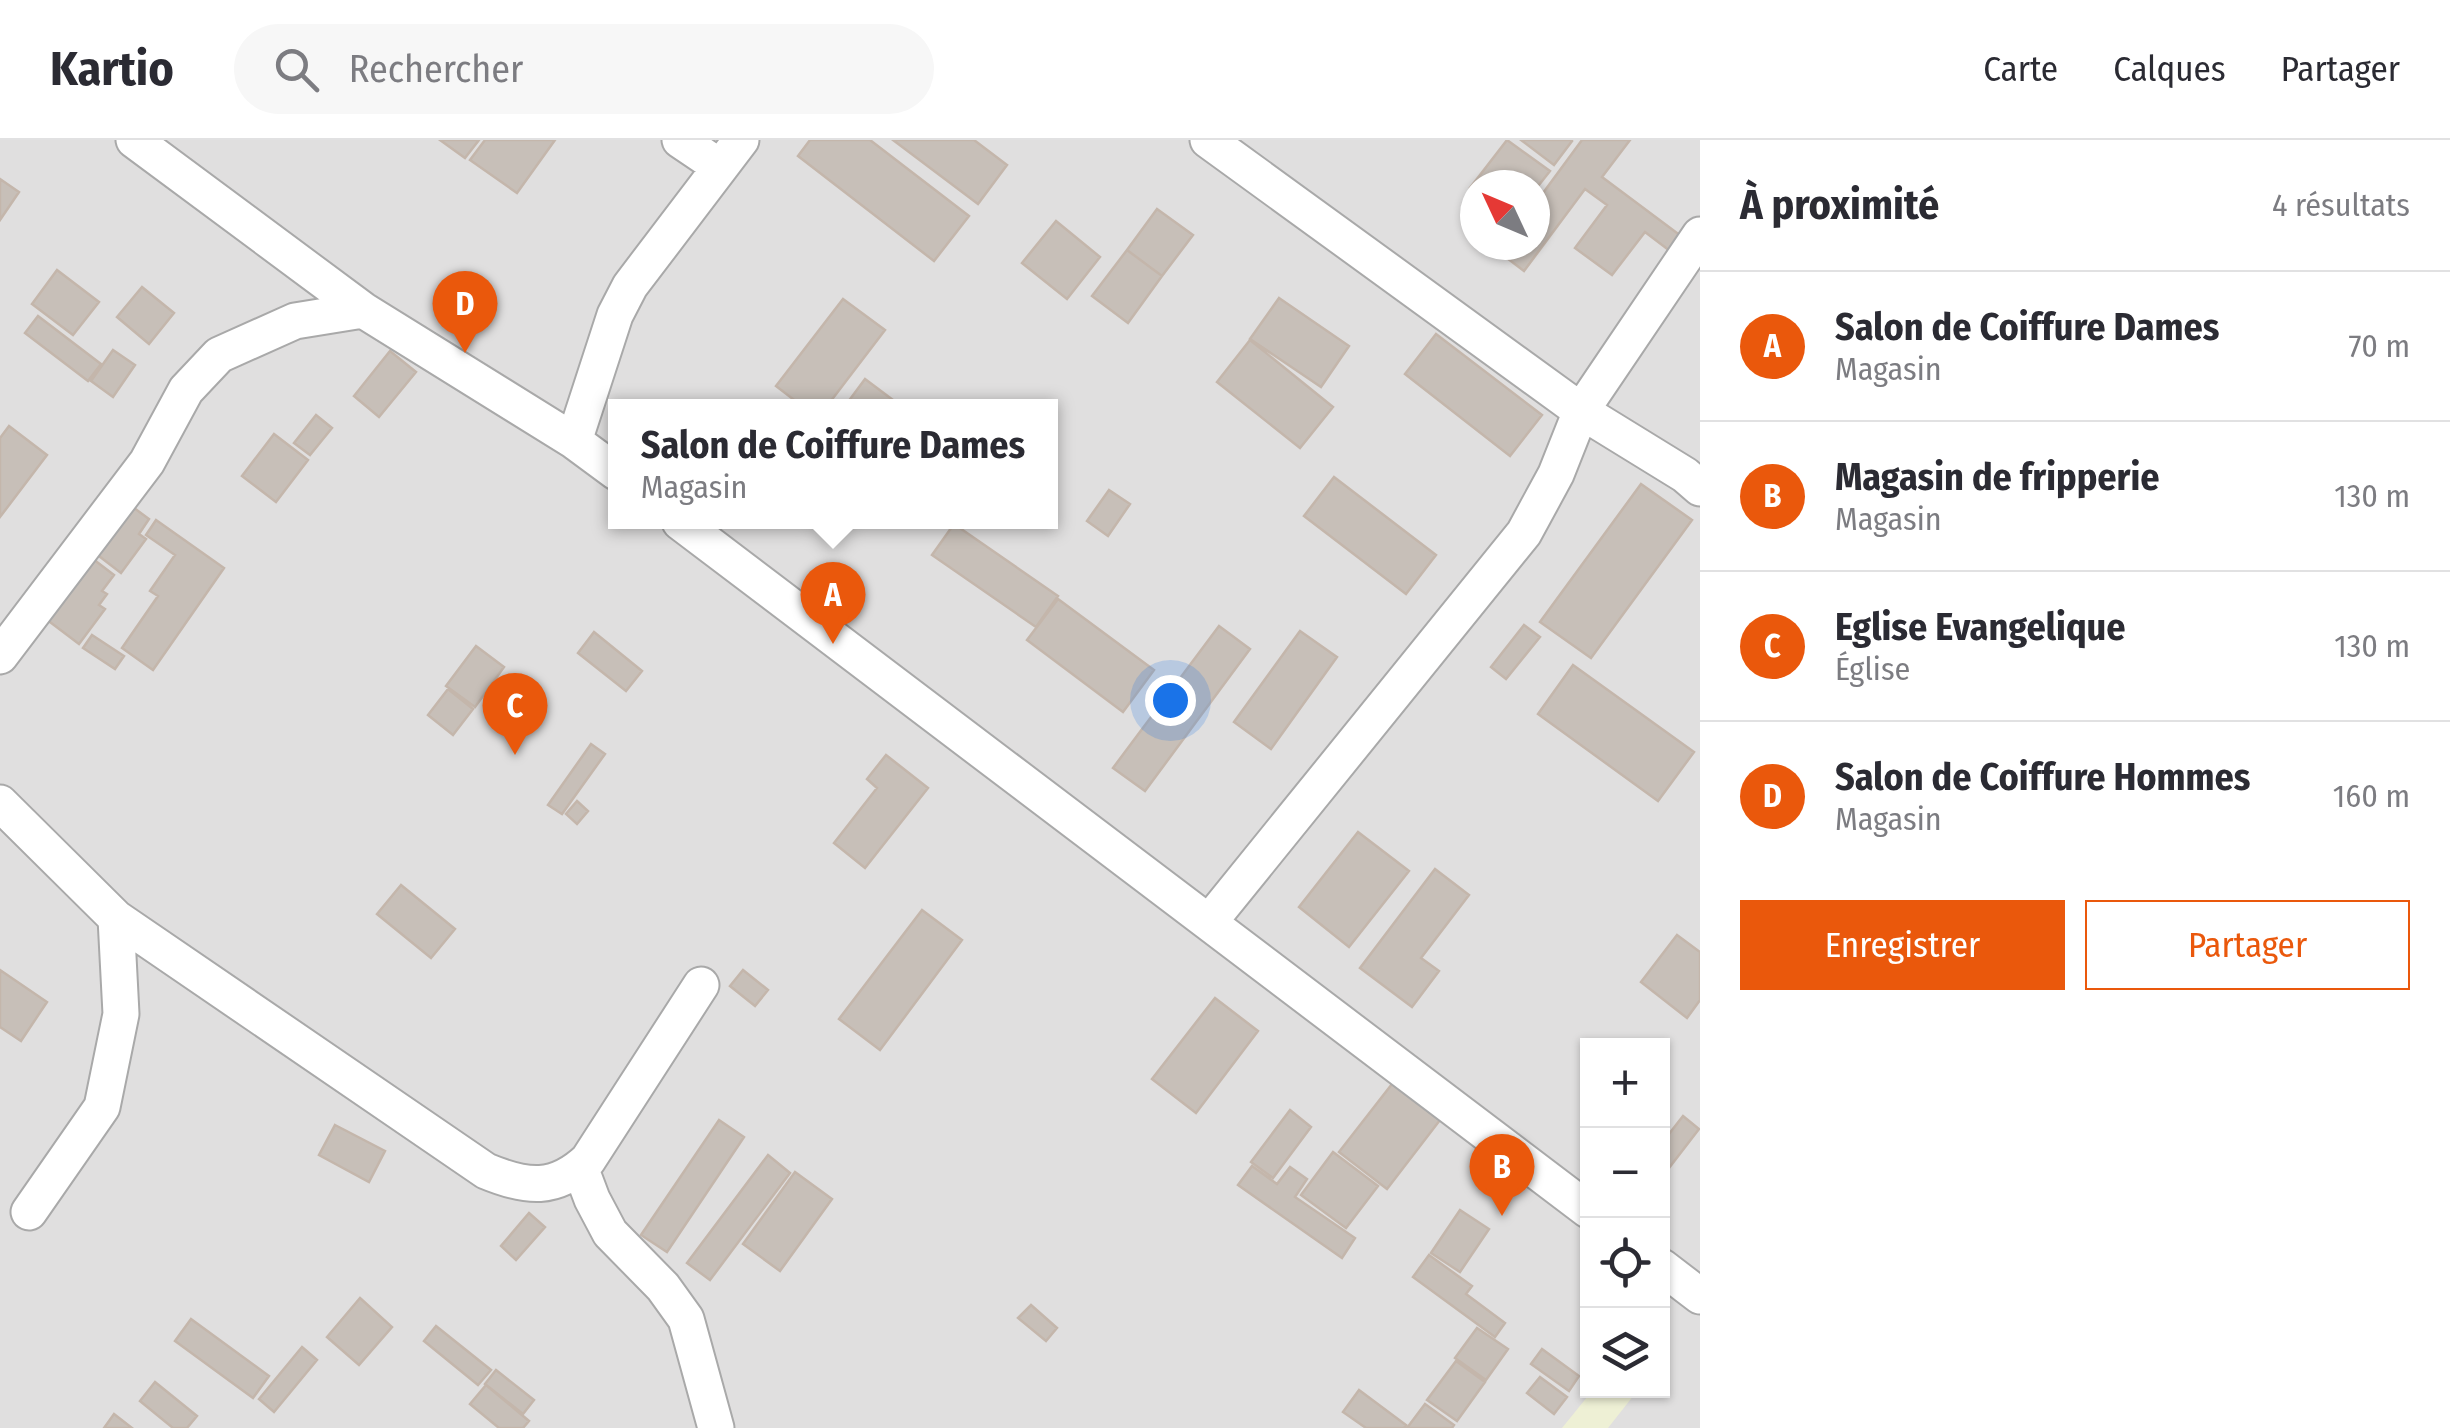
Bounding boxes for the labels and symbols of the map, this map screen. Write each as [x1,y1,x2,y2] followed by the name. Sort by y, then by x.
[1460,170,1550,260] north arrow
[432,270,498,353] pin: D
[800,562,866,644] pin: A
[482,672,548,755] pin: C
[1145,675,1196,726] your location
[1470,1134,1534,1216] pin: B

